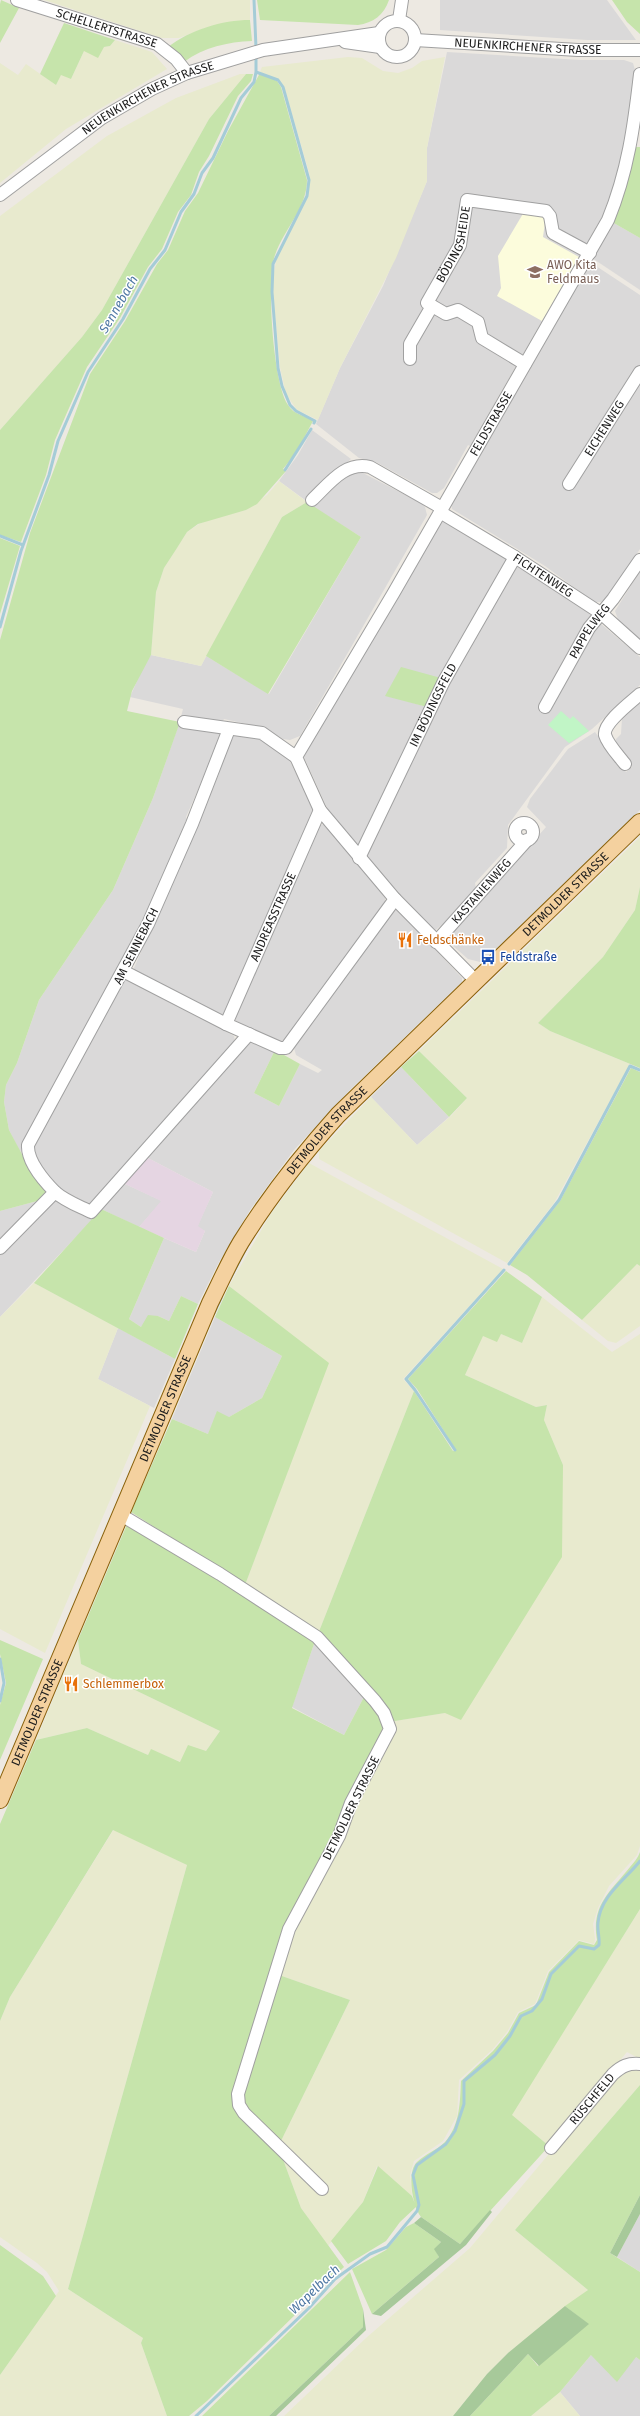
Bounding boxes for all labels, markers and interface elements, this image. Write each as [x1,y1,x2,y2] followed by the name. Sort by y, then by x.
[54,6,159,51] street label: SCHELLERTSTRASSE
[454,35,601,57] street label: NEUENKIRCHENER STRASSE
[79,58,215,138] street label: NEUENKIRCHENER STRASSE
[433,205,473,285] street label: BÖDINGSHEIDE
[547,258,599,286] place label: AWO Kita Feldmaus
[526,263,544,281] school or university icon: AWO Kita Feldmaus
[95,273,141,337] water label: Sennebach
[467,389,515,458] street label: FELDSTRASSE
[581,398,627,459] street label: EICHENWEG
[510,551,576,600] street label: FICHTENWEG
[566,601,613,661] street label: PAPPELWEG
[407,661,460,749] street label: IM BÖDINGSFELD
[520,849,611,939] street label: DETMOLDER STRASSE
[448,856,514,927] street label: KASTANIENWEG
[247,870,299,964] street label: ANDREASSTRASSE
[111,905,161,987] street label: AM SENNEBACH
[396,931,414,949] restaurant icon: Feldschänke
[417,933,484,947] place label: Feldschänke
[479,948,497,966] bus stop icon: Feldstraße
[500,950,557,964] place label: Feldstraße
[284,1083,370,1178] street label: DETMOLDER STRASSE
[137,1353,194,1464] street label: DETMOLDER STRASSE
[8,1657,66,1768] street label: DETMOLDER STRASSE
[62,1675,80,1693] restaurant icon: Schlemmerbox
[83,1677,164,1691] place label: Schlemmerbox
[320,1754,382,1862] street label: DETMOLDER STRASSE
[567,2070,618,2127] street label: RÜSCHFELD
[286,2262,343,2317] water label: Wapelbach

